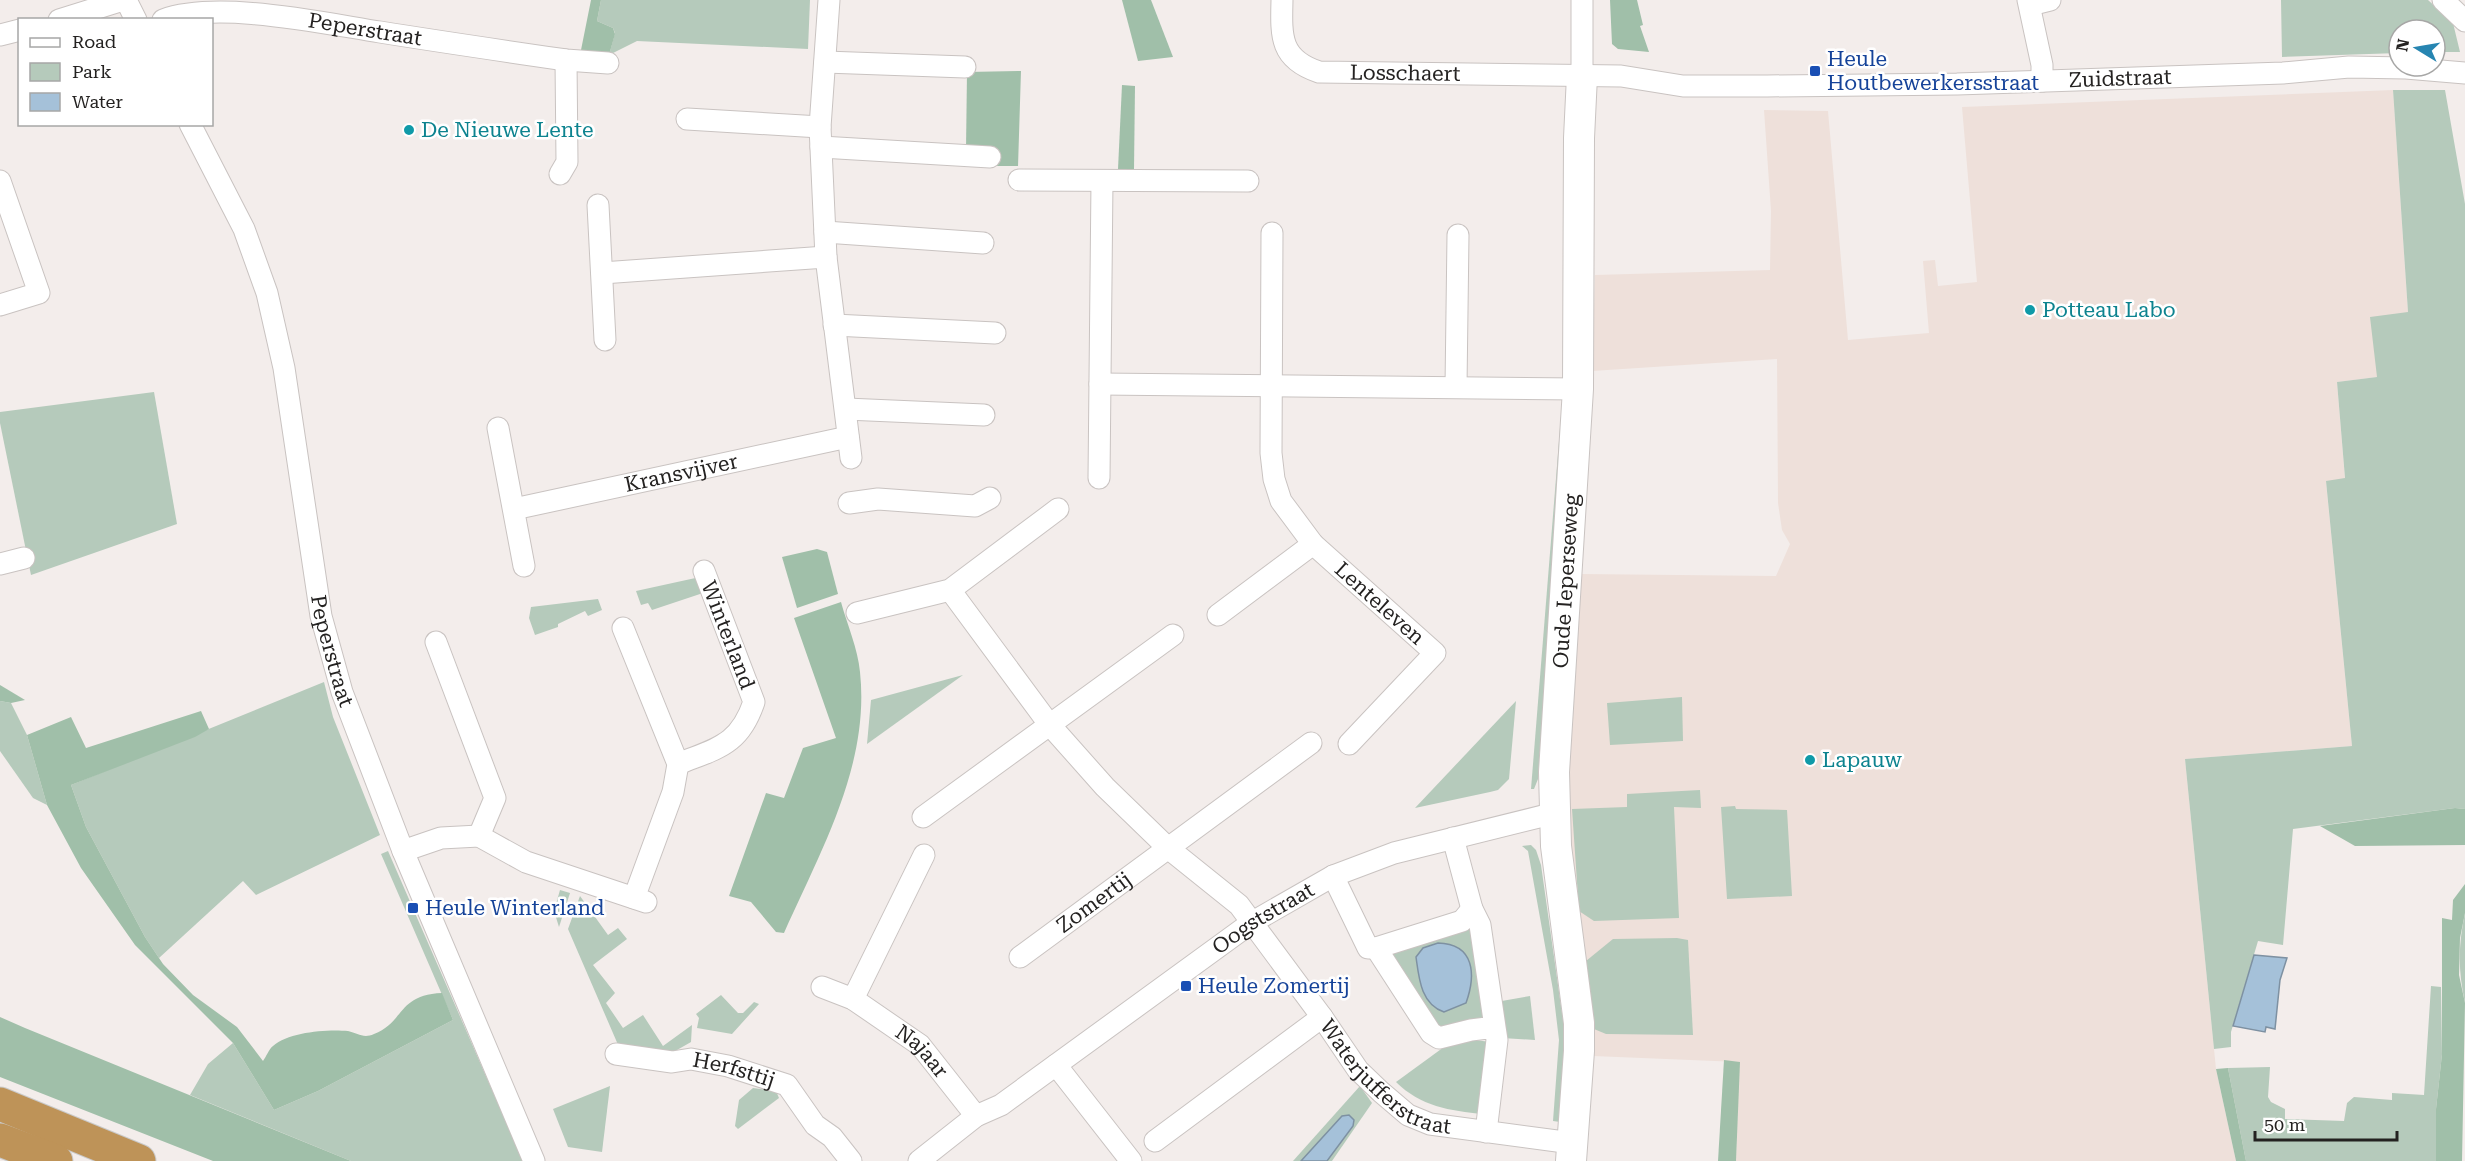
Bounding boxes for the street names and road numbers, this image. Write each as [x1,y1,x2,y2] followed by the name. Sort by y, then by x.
[307,8,424,50] street label: Peperstraat
[1350,60,1461,86] street label: Losschaert
[2068,65,2172,92] street label: Zuidstraat
[622,449,740,497] street label: Kransvijver
[1549,493,1583,669] street label: Oude Ieperseweg
[1330,557,1429,650] street label: Lenteleven
[696,577,760,693] street label: Winterland
[306,593,359,710] street label: Peperstraat
[1052,867,1136,938] street label: Zomertij
[1208,877,1318,959] street label: Oogststraat
[1315,1015,1453,1139] street label: Waterjufferstraat
[891,1020,953,1083] street label: Najaar
[691,1048,778,1092] street label: Herfsttij

